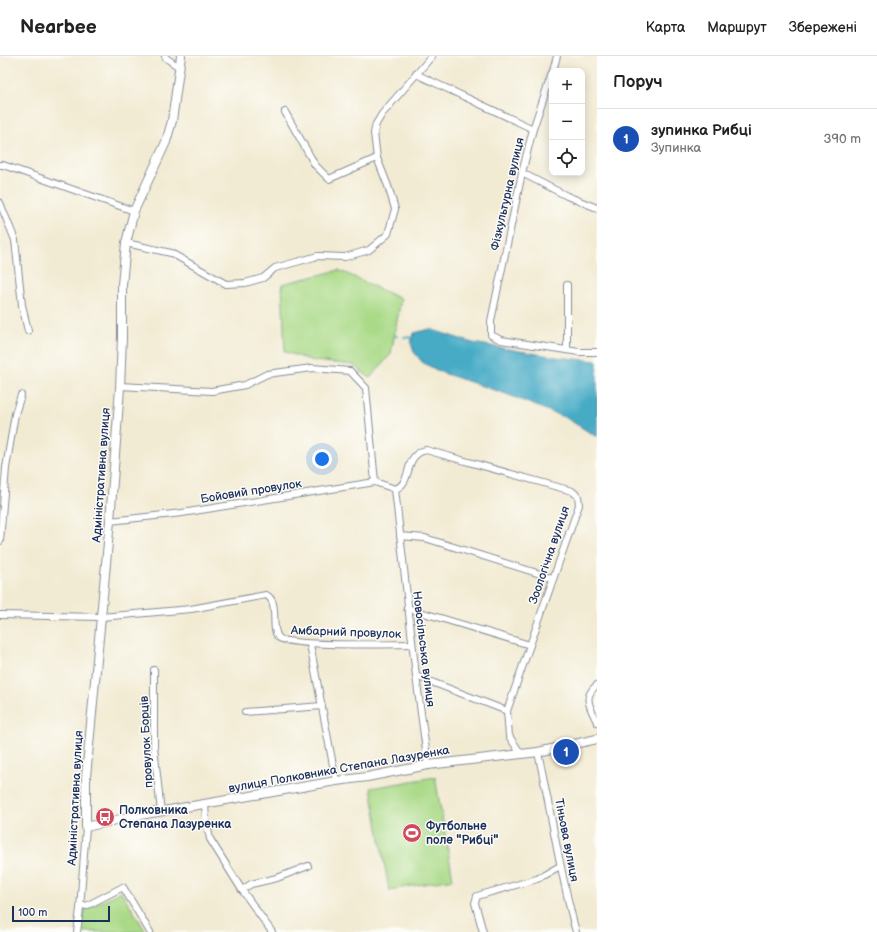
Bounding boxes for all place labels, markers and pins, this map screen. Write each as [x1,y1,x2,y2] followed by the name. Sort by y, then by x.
[553,737,579,767] pin: 1
[119,803,232,832] place label: Полковника Степана Лазуренка
[94,806,116,828] bus stop icon: Полковника Степана Лазуренка
[426,819,498,848] place label: Футбольне поле "Рибці"
[401,822,423,844] sports icon: Футбольне поле "Рибці"

